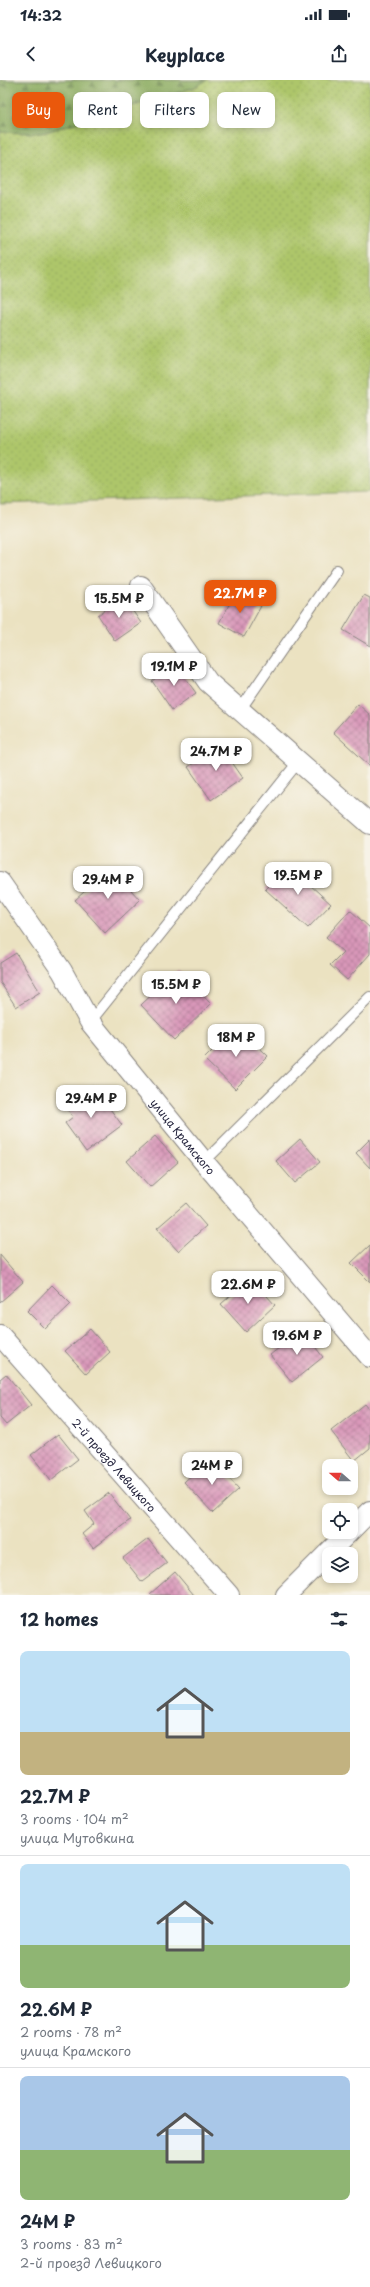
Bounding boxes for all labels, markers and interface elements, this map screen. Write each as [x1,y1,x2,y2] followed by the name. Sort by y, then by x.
[20,3,62,26] text: 14:32
[145,41,225,68] text: Keyplace
[20,43,42,65] icon: back
[328,43,350,65] icon: share
[12,92,65,128] chip: Buy
[73,92,132,128] chip: Rent
[140,92,209,128] chip: Filters
[217,92,275,128] chip: New
[203,580,277,614] pin: 22.7M ₽
[213,583,267,602] text: 22.7M ₽
[82,585,156,619] pin: 15.5M ₽
[94,588,144,607] text: 15.5M ₽
[137,653,211,687] pin: 19.1M ₽
[151,656,197,675] text: 19.1M ₽
[179,738,253,772] pin: 24.7M ₽
[190,741,242,760] text: 24.7M ₽
[261,862,335,896] pin: 19.5M ₽
[273,865,323,884] text: 19.5M ₽
[71,866,145,900] pin: 29.4M ₽
[82,869,134,888] text: 29.4M ₽
[139,971,213,1005] pin: 15.5M ₽
[151,974,201,993] text: 15.5M ₽
[208,1024,264,1058] pin: 18M ₽
[217,1027,255,1046] text: 18M ₽
[54,1085,128,1119] pin: 29.4M ₽
[65,1088,117,1107] text: 29.4M ₽
[147,1094,219,1178] street label: улица Крамского
[211,1271,285,1305] pin: 22.6M ₽
[220,1274,276,1293] text: 22.6M ₽
[260,1322,334,1356] pin: 19.6M ₽
[272,1325,322,1344] text: 19.6M ₽
[68,1414,160,1515] street label: 2-й проезд Левицкого
[184,1452,240,1486] pin: 24M ₽
[191,1455,233,1474] text: 24M ₽
[322,1459,358,1495] north arrow
[322,1459,358,1583] map controls
[322,1503,358,1539] button: locate
[322,1547,358,1583] button: layers
[20,1606,98,1632] text: 12 homes
[328,1608,350,1630] icon: filters
[149,1677,221,1749] icon: home
[20,1783,90,1809] text: 22.7M ₽
[20,1809,129,1828] text: 3 rooms · 104 m²
[20,1828,134,1847] text: улица Мутовкина
[149,1890,221,1962] icon: home
[20,1996,92,2022] text: 22.6M ₽
[20,2022,122,2041] text: 2 rooms · 78 m²
[20,2041,131,2060] text: улица Крамского
[149,2102,221,2174] icon: home
[20,2208,75,2234] text: 24M ₽
[20,2234,123,2253] text: 3 rooms · 83 m²
[20,2253,162,2272] text: 2-й проезд Левицкого

